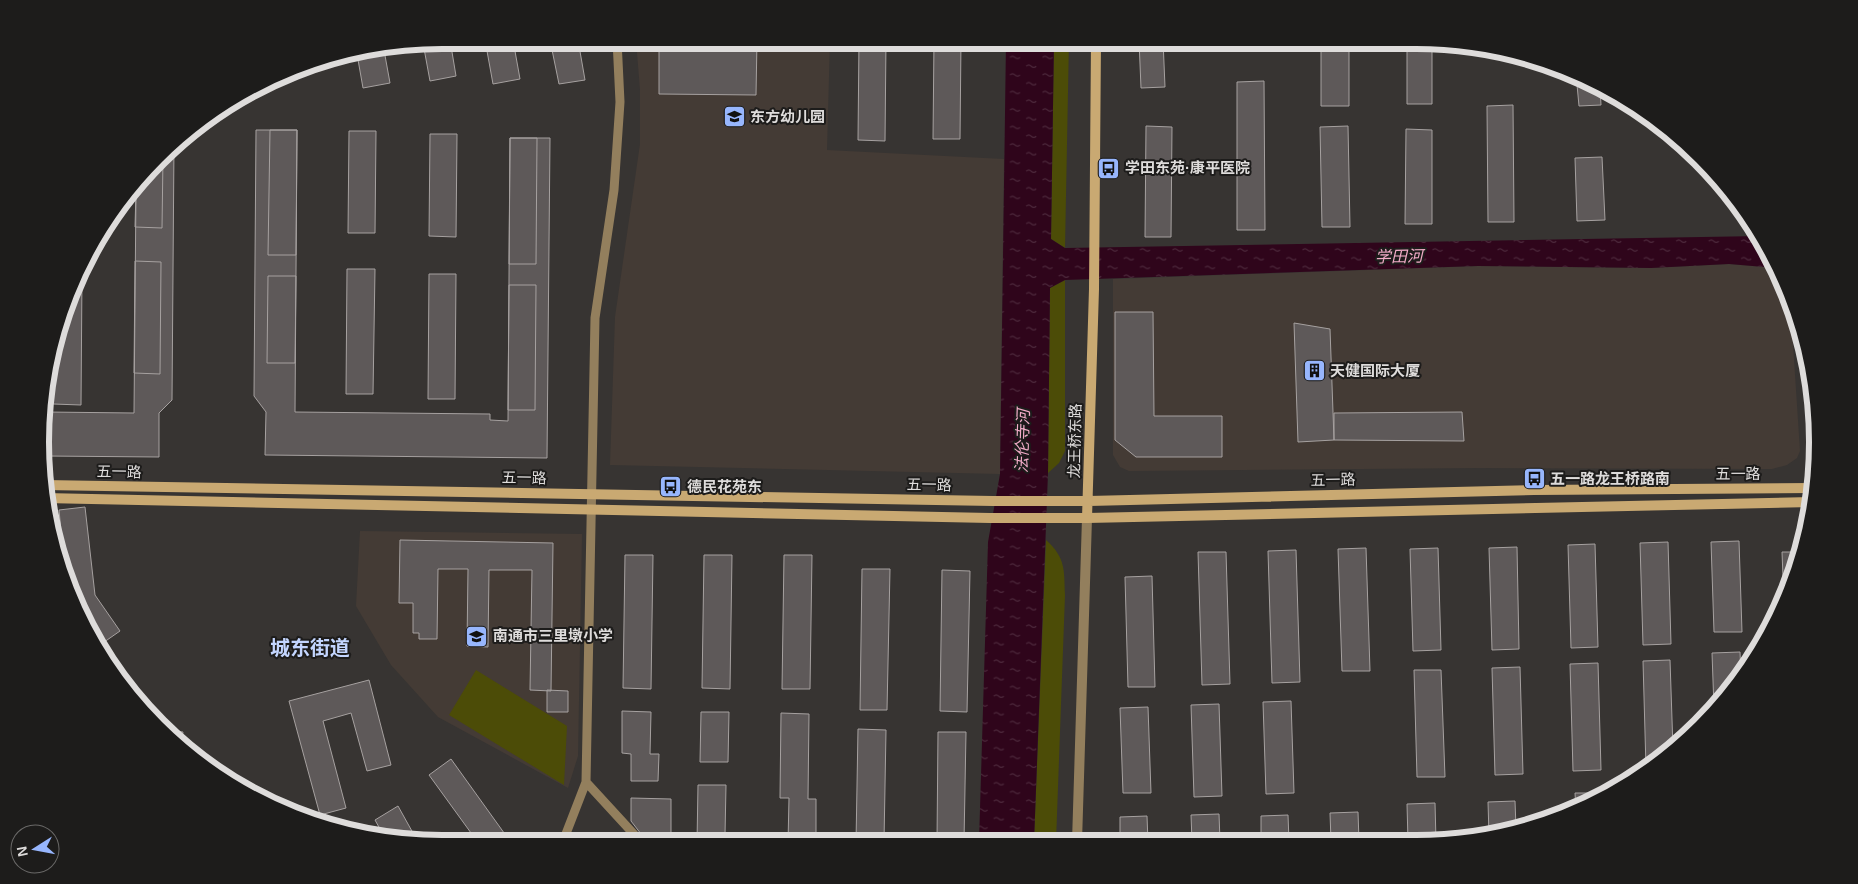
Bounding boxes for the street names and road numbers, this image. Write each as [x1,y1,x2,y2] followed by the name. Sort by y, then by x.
[1065,403,1084,479] street label: 龙王桥东路
[96,463,142,480] street label: 五一路
[1715,465,1761,482] street label: 五一路
[501,469,547,486] street label: 五一路
[1310,471,1356,488] street label: 五一路
[906,476,952,493] street label: 五一路

